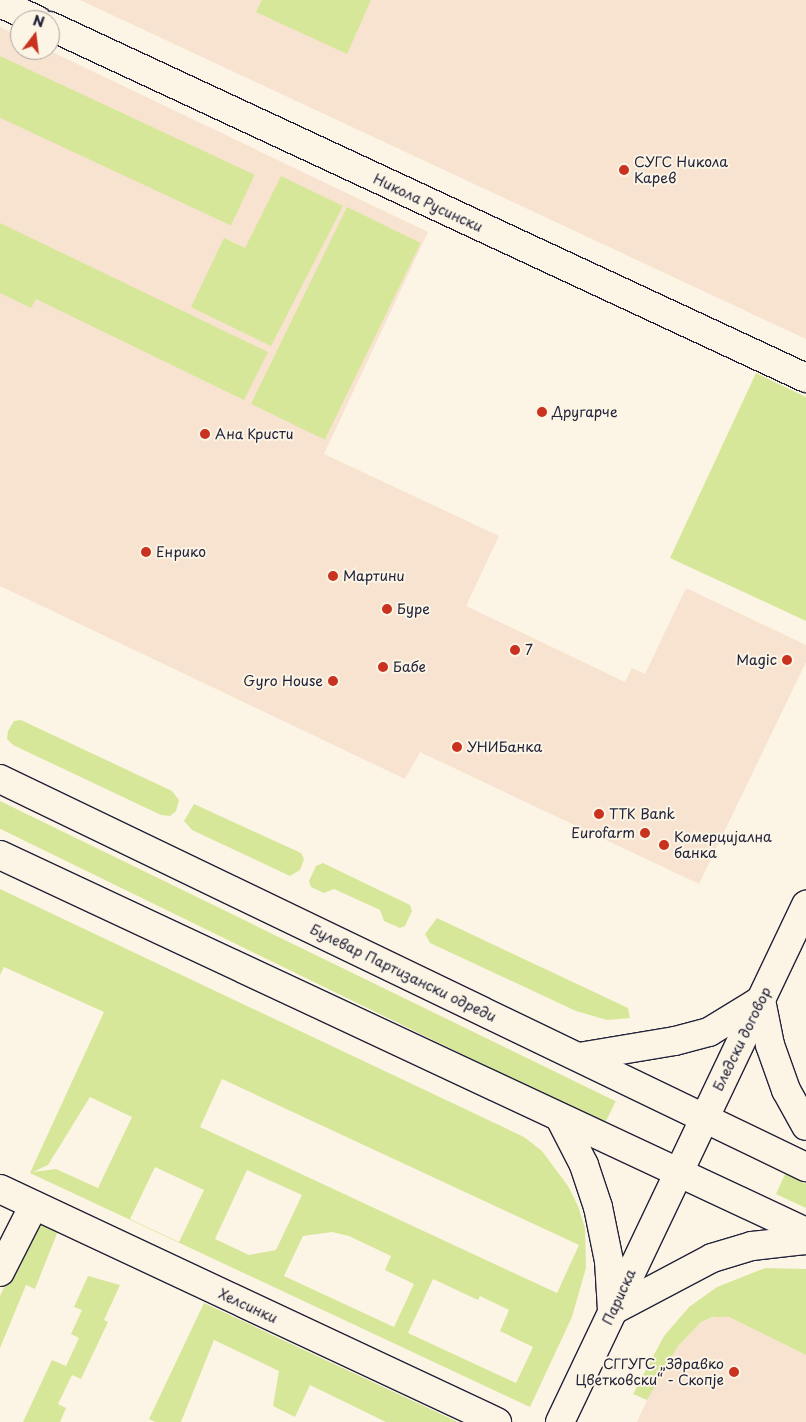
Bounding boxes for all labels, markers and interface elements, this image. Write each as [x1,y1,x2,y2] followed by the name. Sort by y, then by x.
[31,9,47,33] text: N
[10,10,60,60] north arrow
[634,154,729,186] place label: СУГС Никола Карев
[618,164,630,176] marker: СУГС Никола Карев
[370,170,486,236] street label: Никола Русински
[552,404,618,420] place label: Другарче
[536,406,548,418] marker: Другарче
[215,426,294,442] place label: Ана Кристи
[199,428,211,440] marker: Ана Кристи
[156,544,206,560] place label: Енрико
[140,546,152,558] marker: Енрико
[343,568,405,584] place label: Мартини
[327,570,339,582] marker: Мартини
[397,601,430,617] place label: Буре
[381,603,393,615] marker: Буре
[525,642,533,658] place label: 7
[509,644,521,656] marker: 7
[736,652,777,668] place label: Magic
[781,654,793,666] marker: Magic
[393,659,426,675] place label: Бабе
[377,661,389,673] marker: Бабе
[243,673,323,689] place label: Gyro House
[327,675,339,687] marker: Gyro House
[467,739,542,755] place label: УНИБанка
[451,741,463,753] marker: УНИБанка
[609,806,677,822] place label: TTK Bank
[593,808,605,820] marker: TTK Bank
[571,825,635,841] place label: Eurofarm
[639,827,651,839] marker: Eurofarm
[674,829,772,862] place label: Комерцијална банка
[658,839,670,851] marker: Комерцијална банка
[307,920,499,1026] street label: Булевар Партизански одреди
[709,984,775,1094] street label: Бледски договор
[599,1266,639,1328] street label: Париска
[216,1285,280,1327] street label: Хелсинки
[575,1356,724,1388] place label: СГГУГС „Здравко Цветковски“ - Скопје
[728,1366,740,1378] marker: СГГУГС „Здравко Цветковски“ - Скопје

